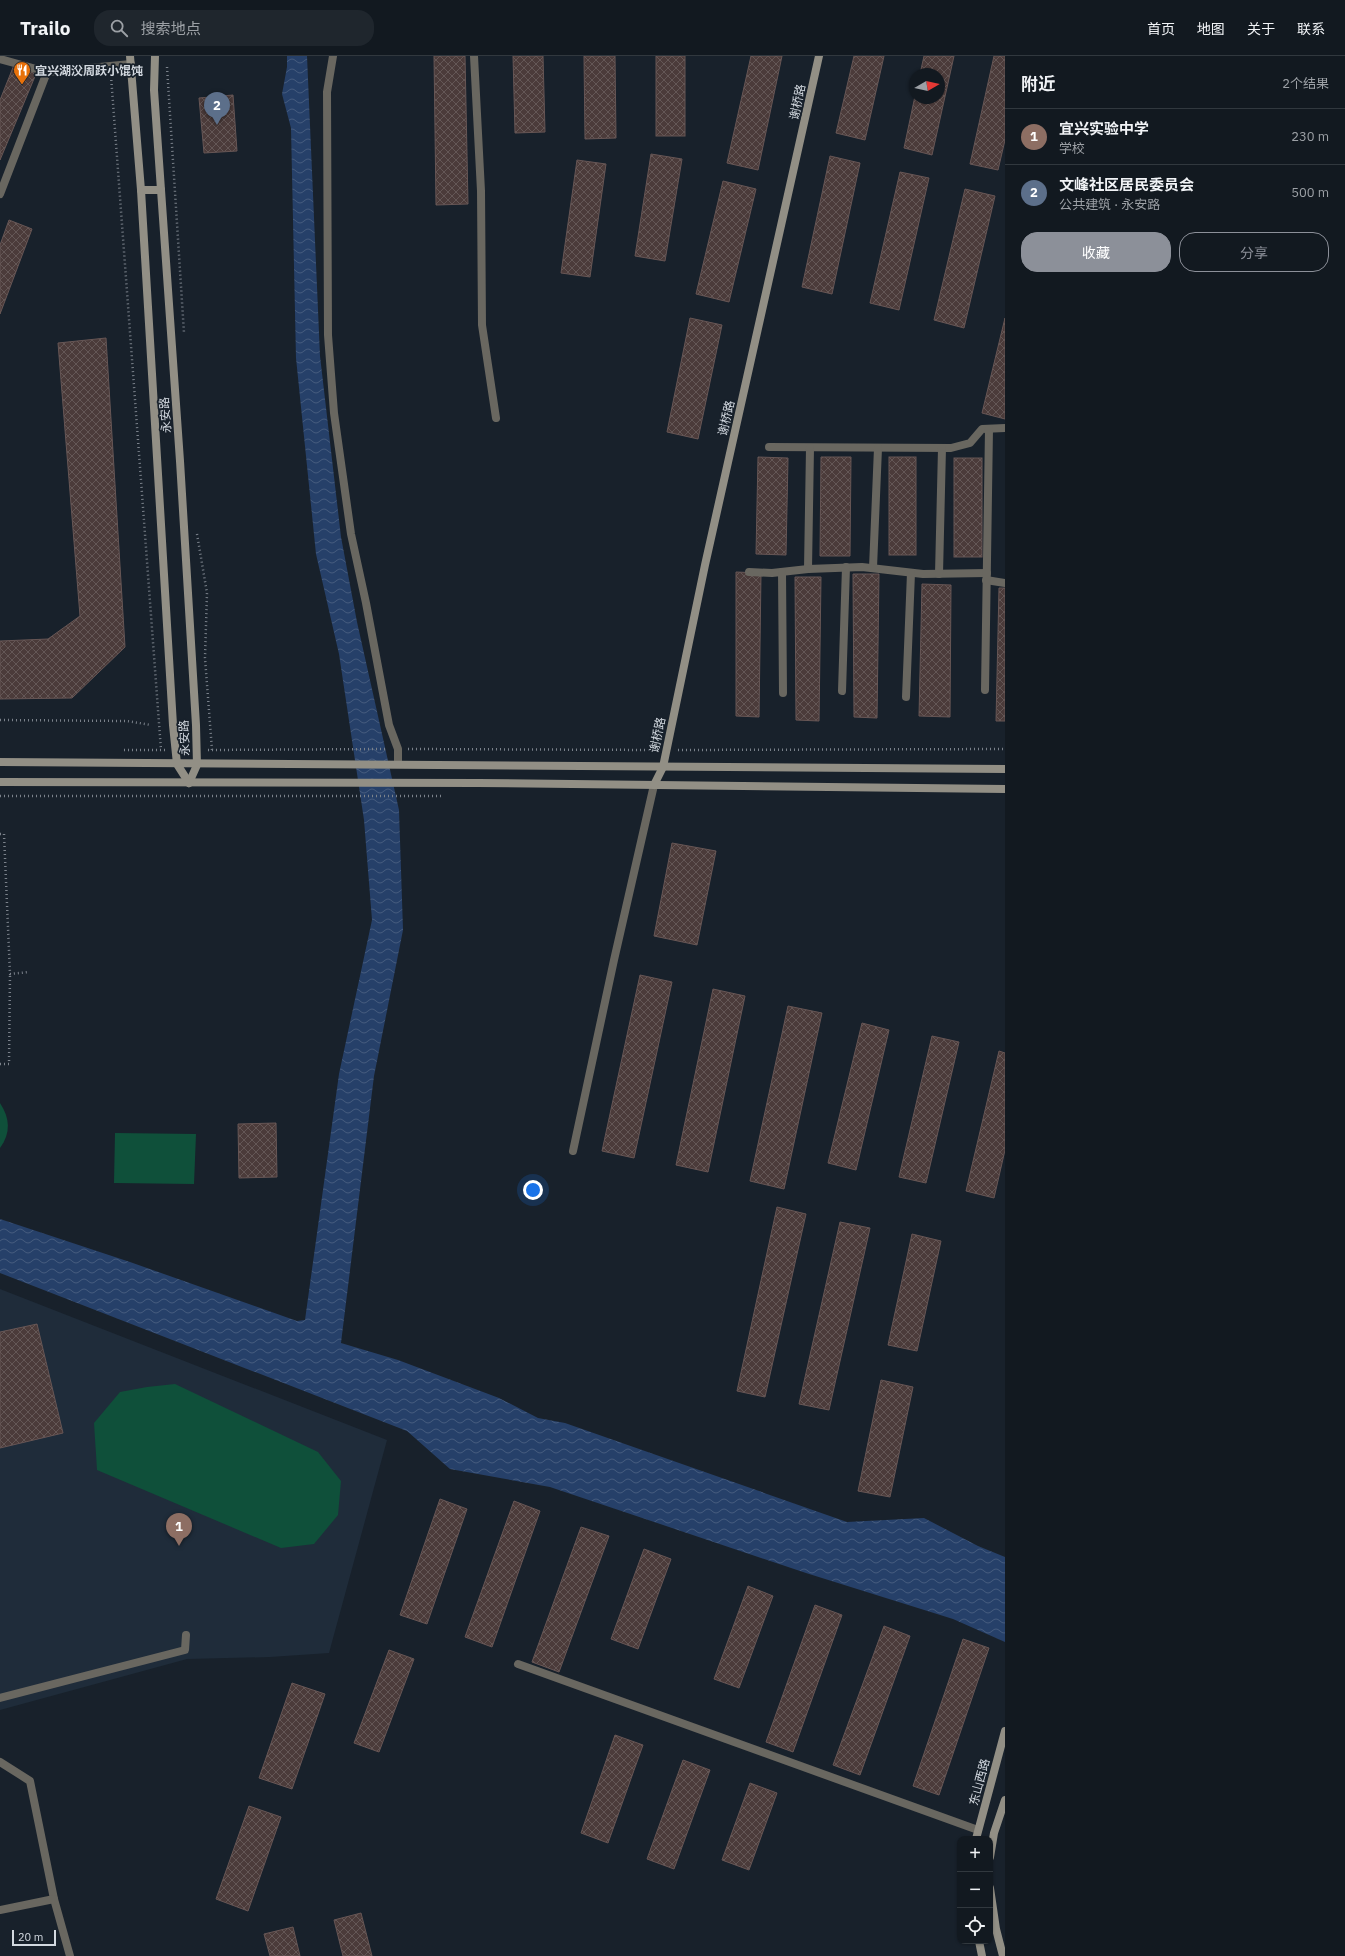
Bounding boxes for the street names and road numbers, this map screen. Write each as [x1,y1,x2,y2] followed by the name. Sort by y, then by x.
[786,83,808,121] street label: 谢桥路
[156,397,174,433] street label: 永安路
[715,399,737,437] street label: 谢桥路
[646,716,668,754] street label: 谢桥路
[176,720,192,756] street label: 永安路
[966,1757,992,1807] street label: 东山西路

